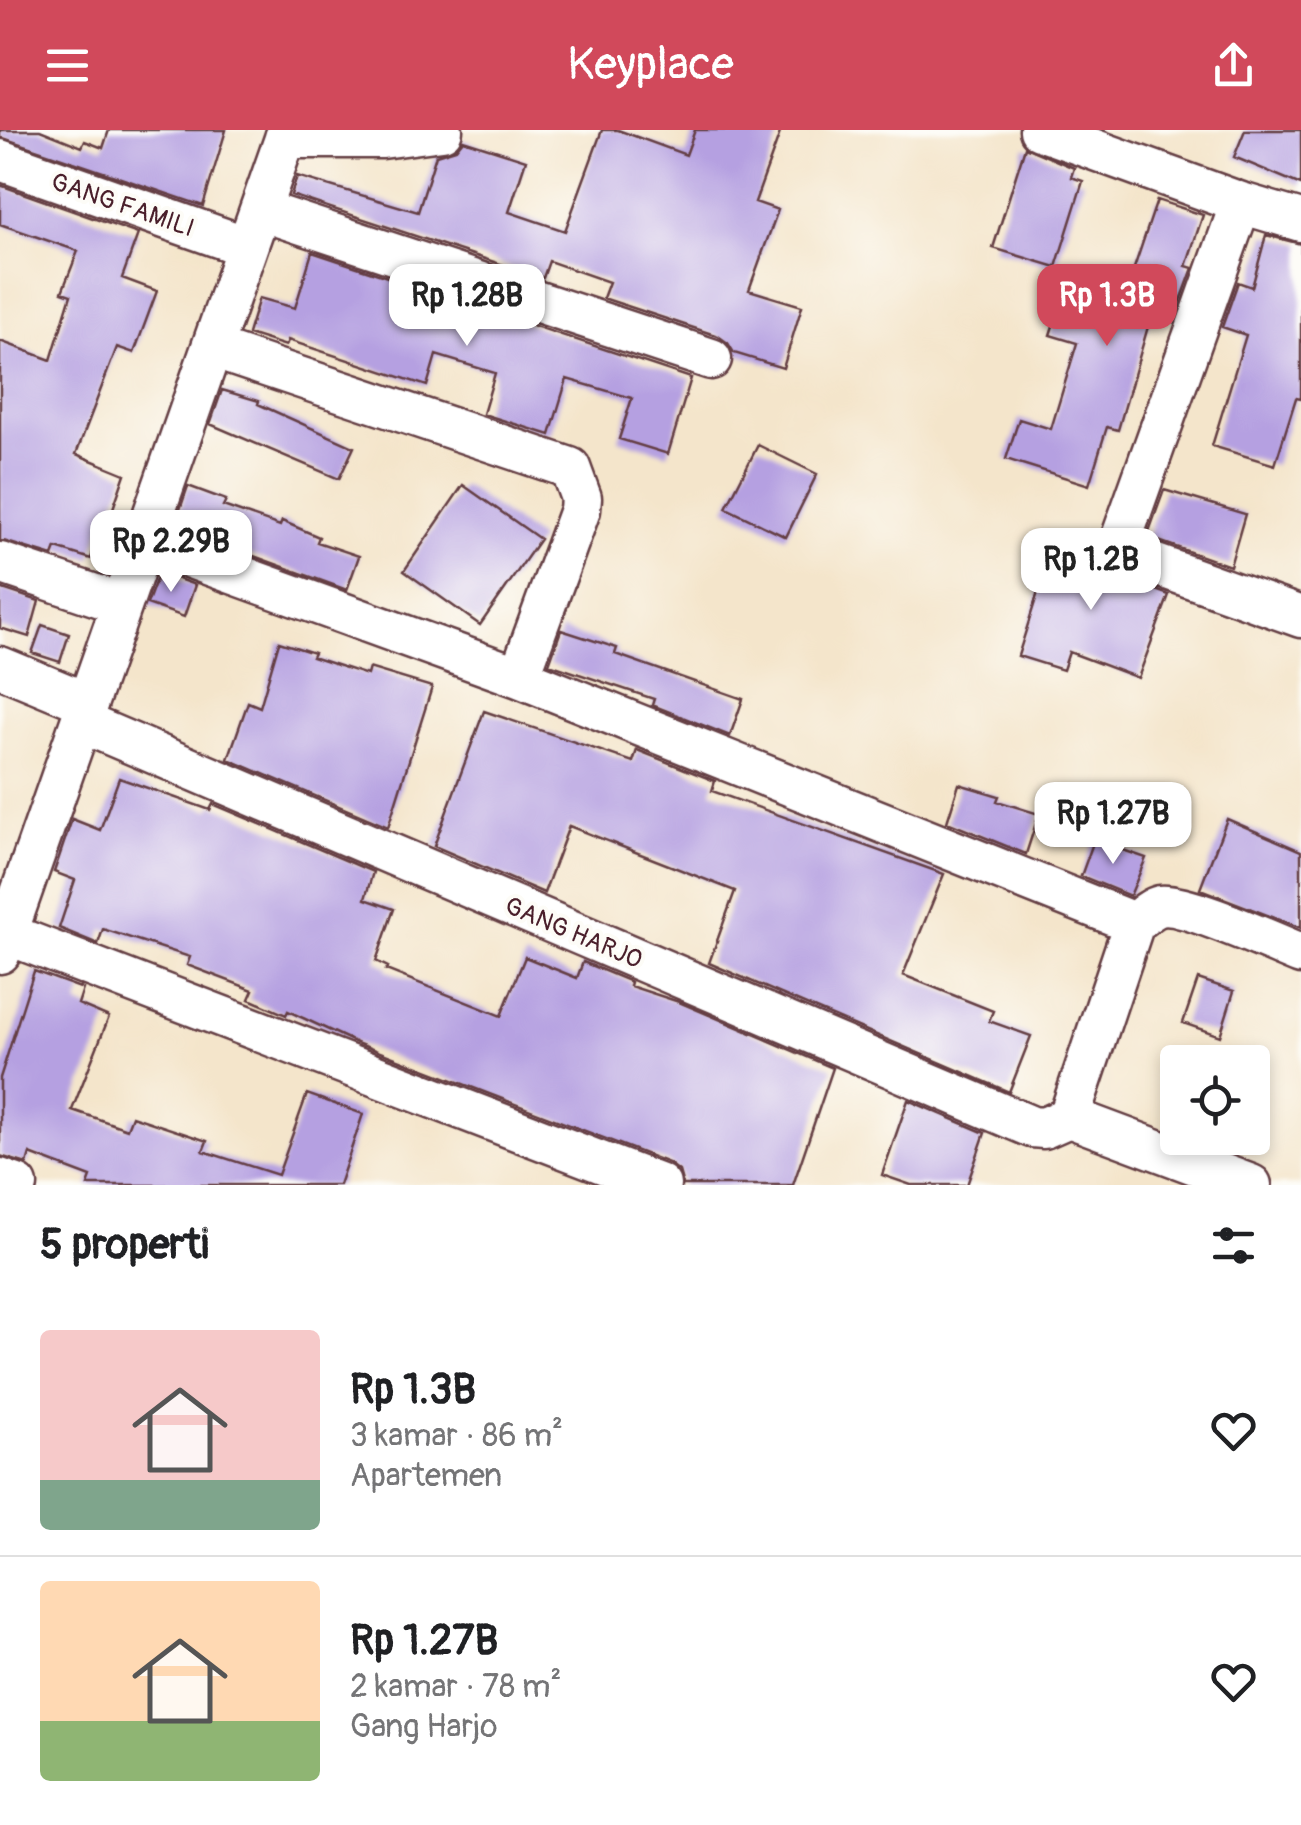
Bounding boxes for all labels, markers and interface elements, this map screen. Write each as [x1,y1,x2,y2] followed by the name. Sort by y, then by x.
[567,37,734,93] text: Keyplace
[40,38,95,93] icon: menu
[1206,38,1261,93] icon: share
[47,166,198,244] street label: GANG FAMILI
[364,264,570,349] pin: Rp 1.28B
[1015,264,1199,349] pin: Rp 1.3B
[411,276,523,316] text: Rp 1.28B
[1059,276,1155,316] text: Rp 1.3B
[68,510,274,595] pin: Rp 2.29B
[112,522,230,562] text: Rp 2.29B
[999,528,1183,613] pin: Rp 1.2B
[1043,540,1139,580] text: Rp 1.2B
[1010,782,1216,867] pin: Rp 1.27B
[1056,794,1170,834] text: Rp 1.27B
[500,891,647,976] street label: GANG HARJO
[1160,1045,1270,1155] map controls
[1160,1045,1270,1155] button: locate
[1206,1218,1261,1273] icon: filters
[40,1219,209,1271] text: 5 properti
[350,1364,476,1416] text: Rp 1.3B
[120,1370,240,1490] icon: home
[1206,1403,1261,1458] icon: heart
[350,1416,563,1456] text: 3 kamar · 86 m²
[350,1456,502,1496] text: Apartemen
[350,1615,498,1667] text: Rp 1.27B
[120,1621,240,1741] icon: home
[1206,1654,1261,1709] icon: heart
[350,1667,561,1707] text: 2 kamar · 78 m²
[350,1707,497,1747] text: Gang Harjo

